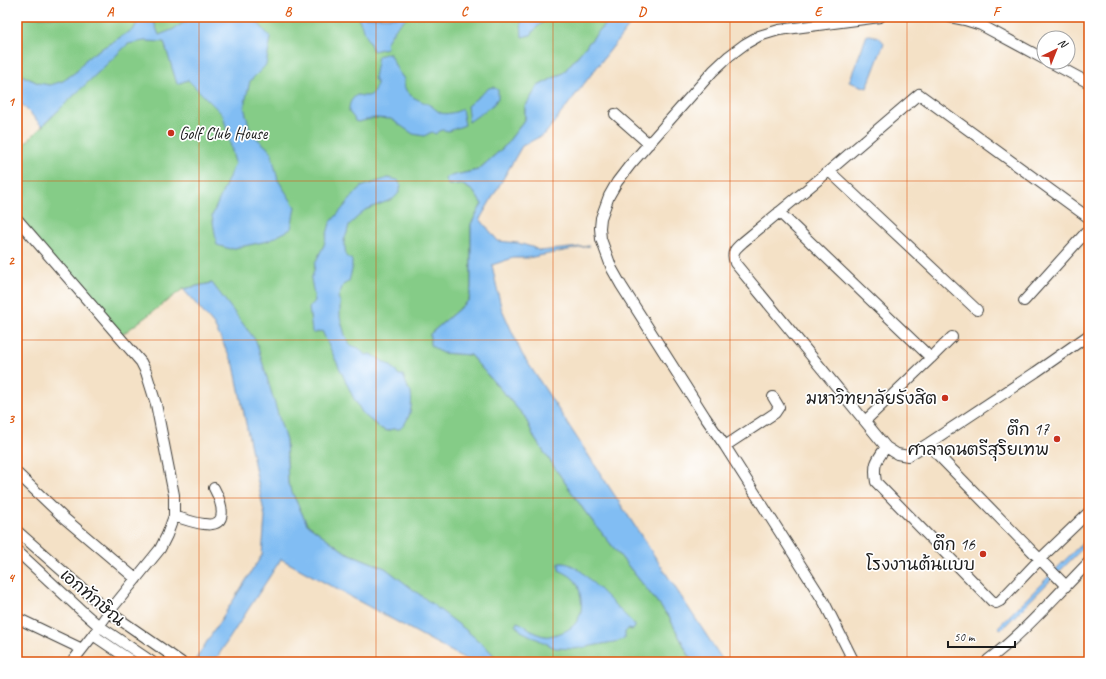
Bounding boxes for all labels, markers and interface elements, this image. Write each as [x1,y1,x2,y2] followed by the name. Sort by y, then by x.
[107,4,115,20] text: A
[285,4,293,20] text: B
[461,4,469,20] text: C
[638,4,647,20] text: D
[815,4,824,20] text: E
[993,4,1002,20] text: F
[1036,30,1076,70] north arrow
[1056,35,1072,52] text: N
[8,94,16,110] text: 1
[179,123,269,144] place label: Golf Club House
[166,128,176,138] marker: Golf Club House
[8,253,15,269] text: 2
[806,388,937,409] place label: มหาวิทยาลัยรังสิต
[940,393,950,403] marker: มหาวิทยาลัยรังสิต
[8,411,15,427] text: 3
[908,419,1050,462] place label: ตึก 17 ศาลาดนตรีสุริยเทพ
[1052,434,1062,444] marker: ตึก 17 ศาลาดนตรีสุริยเทพ
[866,534,976,575] place label: ตึก 16 โรงงานต้นแบบ
[978,549,988,559] marker: ตึก 16 โรงงานต้นแบบ
[56,564,130,631] street label: เอกทักษิณ
[8,570,16,586] text: 4
[948,623,1015,649] scale bar
[954,629,976,645] text: 50 m

